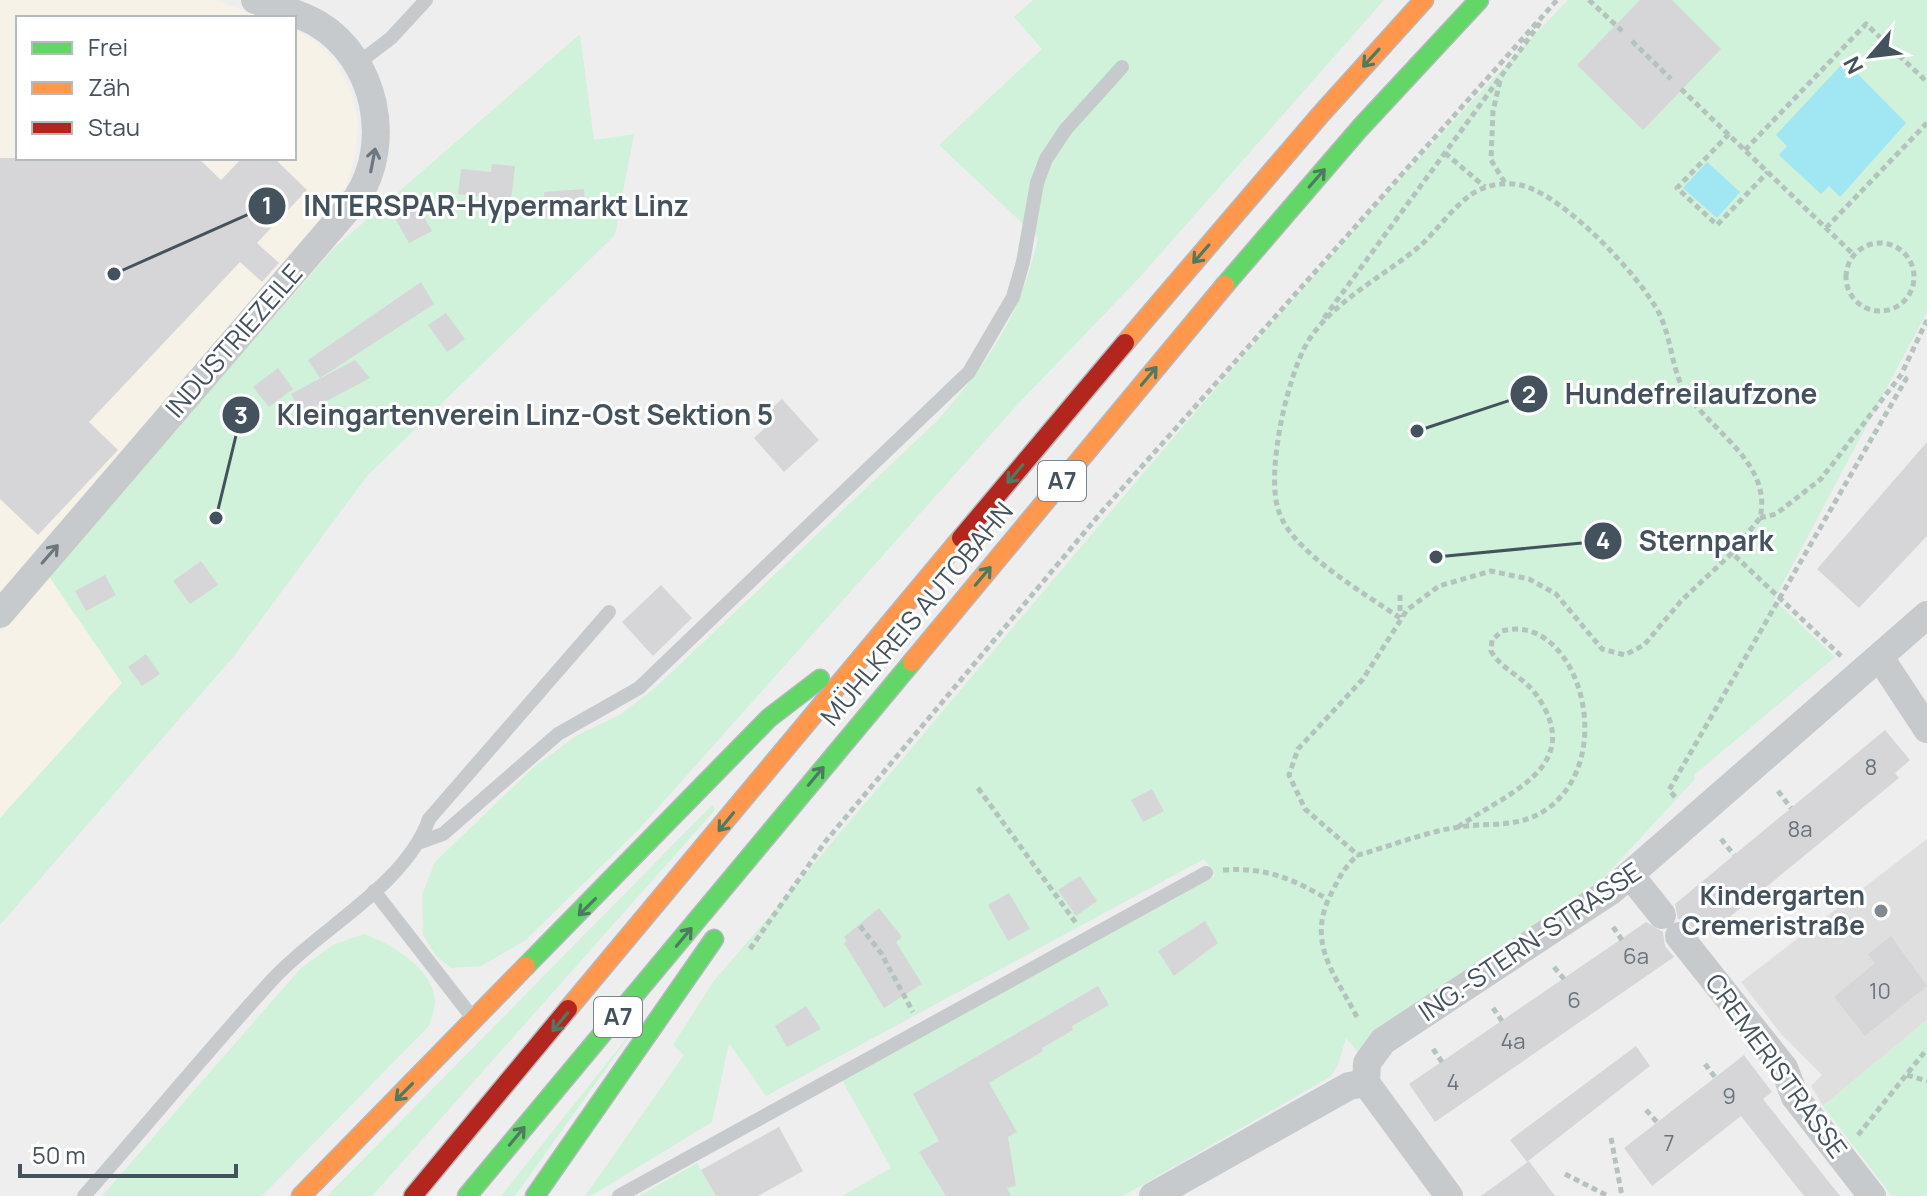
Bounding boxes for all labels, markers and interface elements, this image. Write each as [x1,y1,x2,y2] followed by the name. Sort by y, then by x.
[16,16,296,160] legend
[1831,16,1911,96] north arrow
[88,30,128,63] text: Frei
[1363,47,1381,67] one-way arrow
[1836,51,1870,79] text: N
[88,70,130,103] text: Zäh
[88,110,140,143] text: Stau
[366,148,381,174] one-way arrow
[1308,168,1326,189] one-way arrow
[247,180,704,232] callout: INTERSPAR-Hypermarkt Linz
[303,186,689,224] text: INTERSPAR-Hypermarkt Linz
[262,188,272,221] text: 1
[1192,243,1210,263] one-way arrow
[156,256,310,425] street label: INDUSTRIEZEILE
[1140,367,1158,387] one-way arrow
[1509,368,1834,420] callout: Hundefreilaufzone
[1565,374,1817,412] text: Hundefreilaufzone
[1522,377,1536,410] text: 2
[221,389,789,441] callout: Kleingartenverein Linz-Ost Sektion 5
[277,395,773,433] text: Kleingartenverein Linz-Ost Sektion 5
[234,398,248,431] text: 3
[1038,461,1086,501] road number: A7
[1006,463,1024,483] one-way arrow
[812,494,1021,733] street label: MÜHLKREIS AUTOBAHN
[1583,515,1790,567] callout: Sternpark
[1639,521,1774,559] text: Sternpark
[1596,523,1610,556] text: 4
[41,545,59,565] one-way arrow
[974,566,992,587] one-way arrow
[1865,752,1877,782] house number: 8
[808,766,825,787] one-way arrow
[717,811,735,832] one-way arrow
[1788,814,1813,844] house number: 8a
[1411,853,1648,1029] street label: ING.-STERN-STRASSE
[1681,877,1865,943] place label: Kindergarten Cremeristraße
[578,897,597,916] one-way arrow
[1872,902,1890,920] marker: Kindergarten Cremeristraße
[675,927,693,948] one-way arrow
[1623,941,1649,971] house number: 6a
[1698,966,1856,1165] street label: CREMERISTRASSE
[1869,976,1891,1006] house number: 10
[1567,985,1581,1015] house number: 6
[594,997,642,1037] road number: A7
[551,1011,569,1032] one-way arrow
[1500,1026,1526,1056] house number: 4a
[1447,1067,1459,1097] house number: 4
[1722,1081,1736,1111] house number: 9
[395,1082,414,1101] one-way arrow
[508,1127,526,1147] one-way arrow
[20,1128,236,1178] scale bar
[1663,1128,1675,1158] house number: 7
[32,1138,86,1171] text: 50 m

